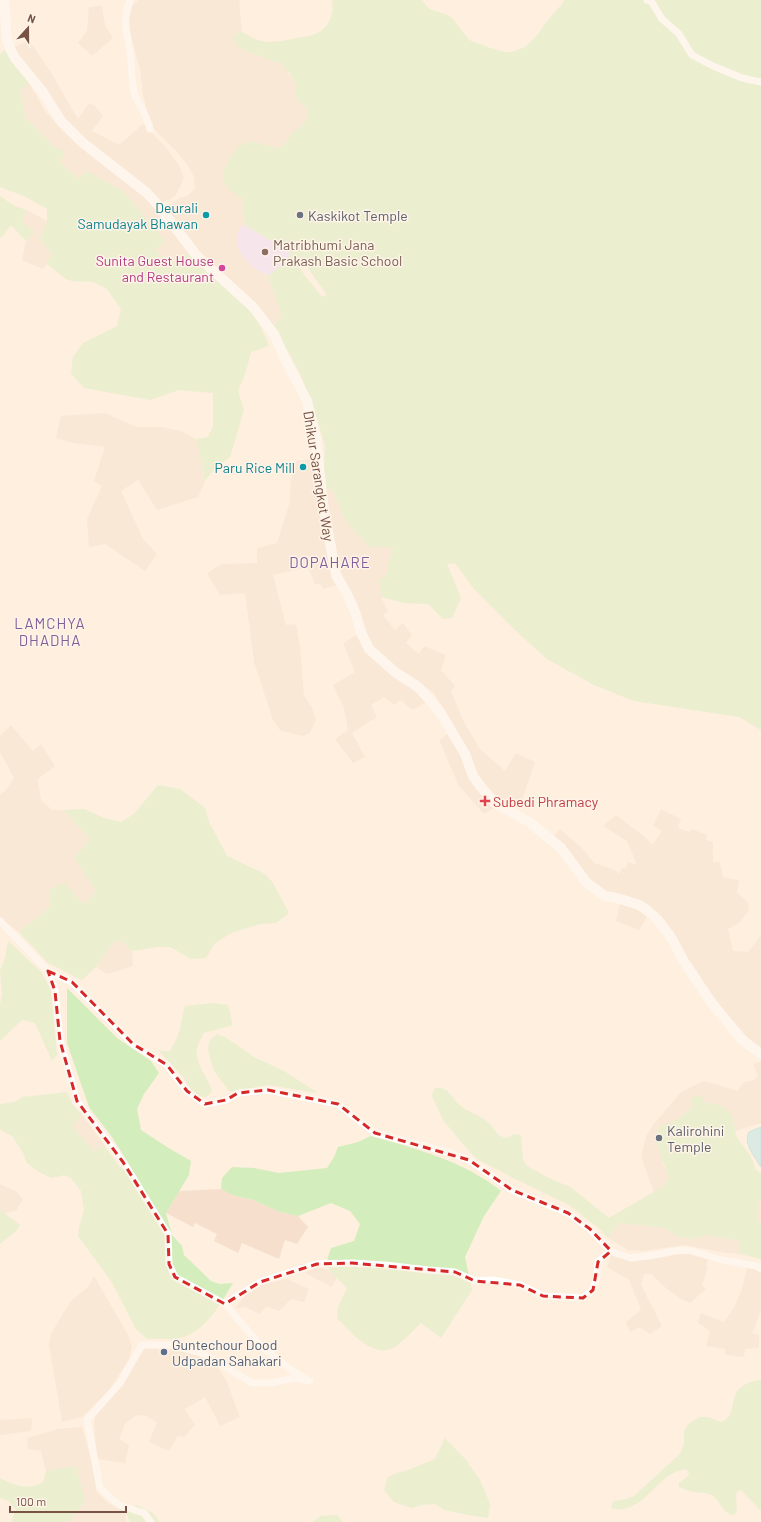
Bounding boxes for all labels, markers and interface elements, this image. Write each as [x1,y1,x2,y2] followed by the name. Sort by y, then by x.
[8,8,48,48] north arrow
[26,11,38,26] text: N
[78,199,198,232] place label: Deurali Samudayak Bhawan
[308,207,408,224] place label: Kaskikot Temple
[201,210,211,220] marker: Deurali Samudayak Bhawan
[295,210,305,220] marker: Kaskikot Temple
[273,236,402,269] place label: Matribhumi Jana Prakash Basic School
[260,247,270,257] marker: Matribhumi Jana Prakash Basic School
[96,252,214,285] place label: Sunita Guest House and Restaurant
[217,263,227,273] marker: Sunita Guest House and Restaurant
[300,409,338,543] street label: Dhikur Sarangkot Way
[215,459,295,476] place label: Paru Rice Mill
[298,462,308,472] marker: Paru Rice Mill
[289,553,371,571] district label: DOPAHARE
[14,614,86,649] district label: LAMCHYA DHADHA
[493,793,599,810] place label: Subedi Phramacy
[480,796,490,806] marker: Subedi Phramacy
[667,1122,724,1155] place label: Kalirohini Temple
[654,1133,664,1143] marker: Kalirohini Temple
[172,1336,281,1369] place label: Guntechour Dood Udpadan Sahakari
[159,1347,169,1357] marker: Guntechour Dood Udpadan Sahakari
[10,1488,126,1514] scale bar
[16,1494,46,1508] text: 100 m

